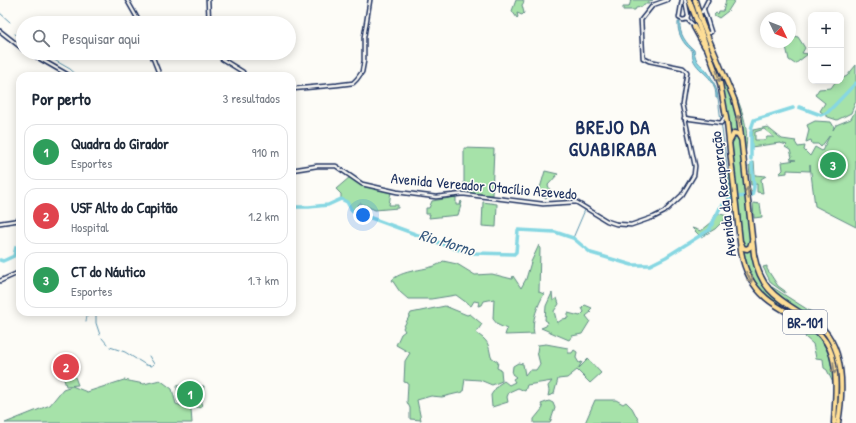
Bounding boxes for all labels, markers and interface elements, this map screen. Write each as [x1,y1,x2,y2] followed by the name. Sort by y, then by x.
[760,12,796,48] north arrow
[808,12,844,84] map controls
[808,12,844,48] button: +
[16,16,296,60] search box
[30,27,52,49] icon: search
[62,28,140,49] text: Pesquisar aqui
[808,48,844,84] button: −
[715,69,722,82] one-way arrow
[32,87,91,110] text: Por perto
[222,89,280,107] text: 3 resultados
[569,114,657,162] district label: BREJO DA GUABIRABA
[735,115,743,128] one-way arrow
[705,130,741,258] street label: Avenida da Recuperação
[71,133,169,154] text: Quadra do Girador
[44,143,48,161] text: 1
[252,143,279,161] text: 910 m
[820,150,846,180] pin: 3
[71,154,112,172] text: Esportes
[390,167,578,205] street label: Avenida Vereador Otacílio Azevedo
[745,187,752,200] one-way arrow
[71,197,178,218] text: USF Alto do Capitão
[353,205,373,225] your location
[43,207,49,225] text: 2
[248,207,279,225] text: 1.2 km
[71,218,109,236] text: Hospital
[417,223,479,261] water label: Rio Morno
[71,261,145,282] text: CT do Náutico
[746,270,754,282] one-way arrow
[43,271,49,289] text: 3
[248,271,279,289] text: 1.7 km
[71,282,112,300] text: Esportes
[783,310,827,334] road number: BR-101
[53,352,79,382] pin: 2
[830,361,838,374] one-way arrow
[177,379,203,409] pin: 1

